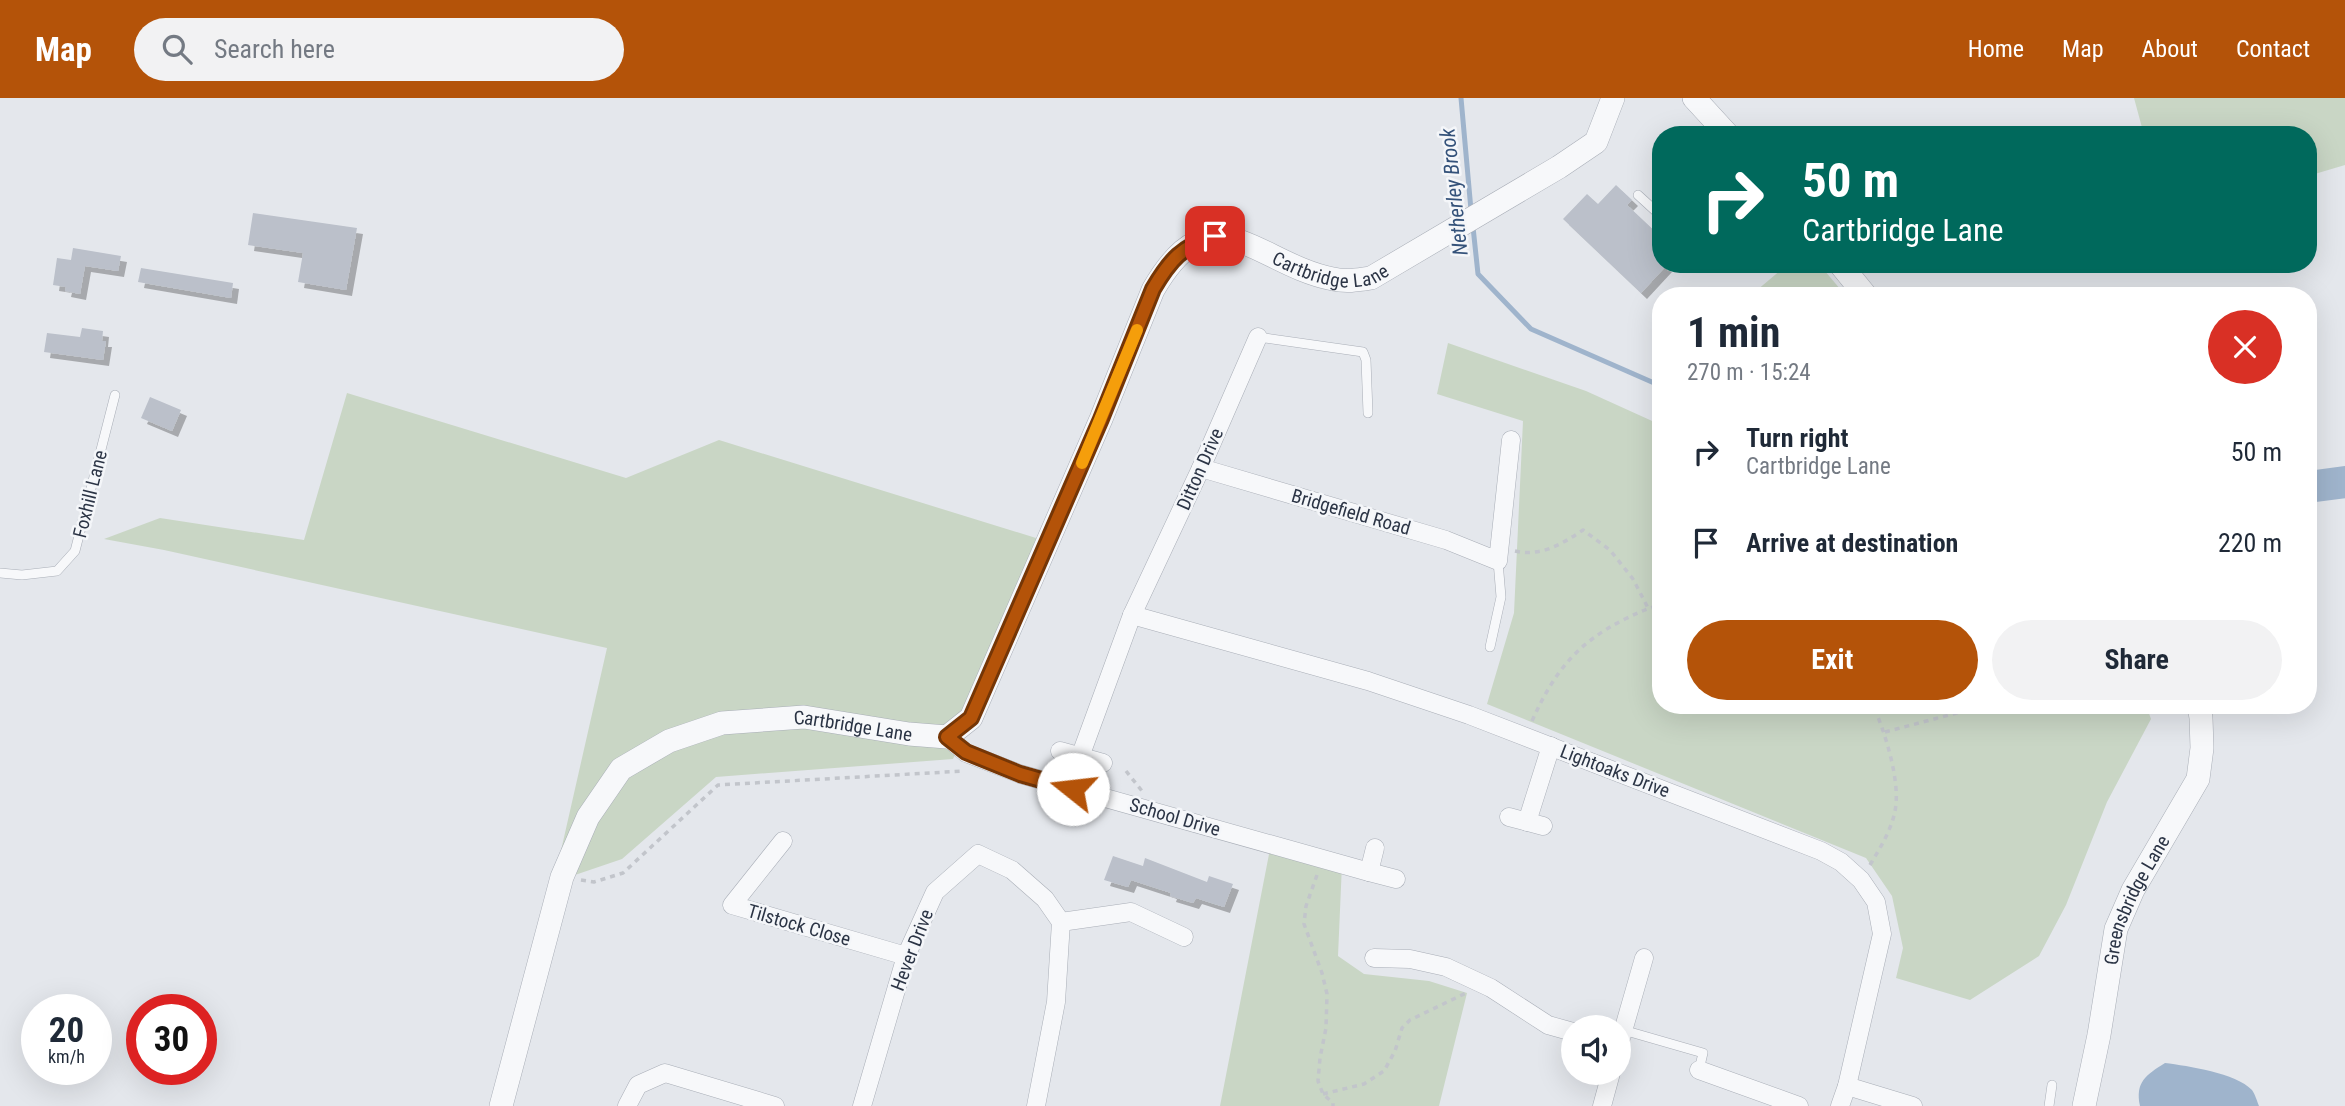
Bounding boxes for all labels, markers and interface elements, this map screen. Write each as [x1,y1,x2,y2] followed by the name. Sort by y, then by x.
[134,18,624,81] search box
[35,30,92,69] text: Map
[158,30,196,68] icon: search
[214,34,335,64] text: Search here
[1968,35,2024,63] text: Home
[2062,35,2104,63] text: Map
[2142,35,2198,63] text: About
[2236,35,2310,63] text: Contact
[1435,126,1473,257] water label: Netherley Brook
[1802,152,1899,209] text: 50 m
[1687,154,1778,245] icon: right
[1185,206,1245,266] pin
[1802,211,2003,249] text: Cartbridge Lane
[1196,217,1234,255] icon: arrive
[1269,246,1393,292] street label: Cartbridge Lane
[1687,308,1780,357] text: 1 min
[2208,310,2282,384] button: close
[1687,359,1811,386] text: 270 m · 15:24
[1746,423,1848,453] text: Turn right
[1172,424,1228,514] street label: Ditton Drive
[1687,433,1725,471] icon: right
[2231,437,2282,467] text: 50 m
[68,448,112,540] street label: Foxhill Lane
[1746,453,1891,480] text: Cartbridge Lane
[1289,484,1413,540] street label: Bridgefield Road
[1687,524,1725,562] icon: arrive
[1746,528,1958,558] text: Arrive at destination
[2218,528,2282,558] text: 220 m
[1687,620,1978,700] button: Exit
[1992,620,2282,700] button: Share
[793,705,914,746] street label: Cartbridge Lane
[1557,740,1673,802] street label: Lightoaks Drive
[1036,752,1110,826] position arrow
[1127,793,1223,841] street label: School Drive
[2099,831,2174,967] street label: Greensbridge Lane
[745,899,853,951] street label: Tilstock Close
[886,906,938,994] street label: Hever Drive
[126,994,217,1085] speed limit sign: 30
[49,1010,84,1051] text: 20
[1561,1015,1631,1085] map controls
[1561,1015,1631,1085] button: sound
[48,1046,85,1067] text: km/h

